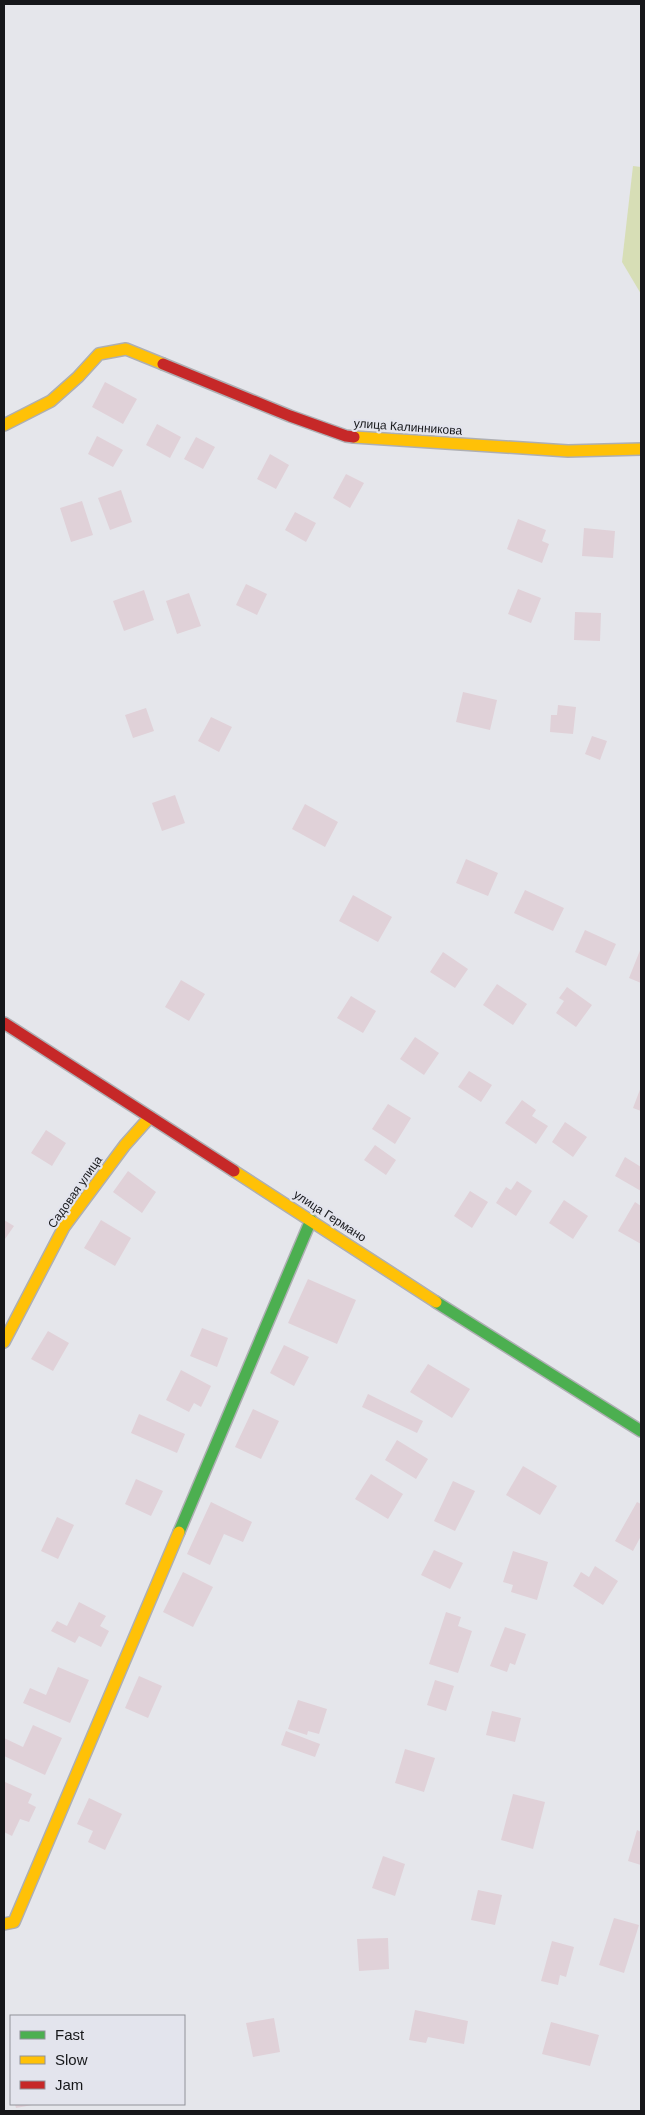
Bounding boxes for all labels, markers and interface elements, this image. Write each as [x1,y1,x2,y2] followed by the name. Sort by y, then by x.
[353,416,463,438] street label: улица Калинникова
[45,1153,105,1231] street label: Садовая улица
[291,1187,369,1245] street label: улица Германо
[10,2015,185,2105] legend
[55,2026,85,2043] text: Fast
[55,2051,88,2068] text: Slow
[55,2076,83,2093] text: Jam

